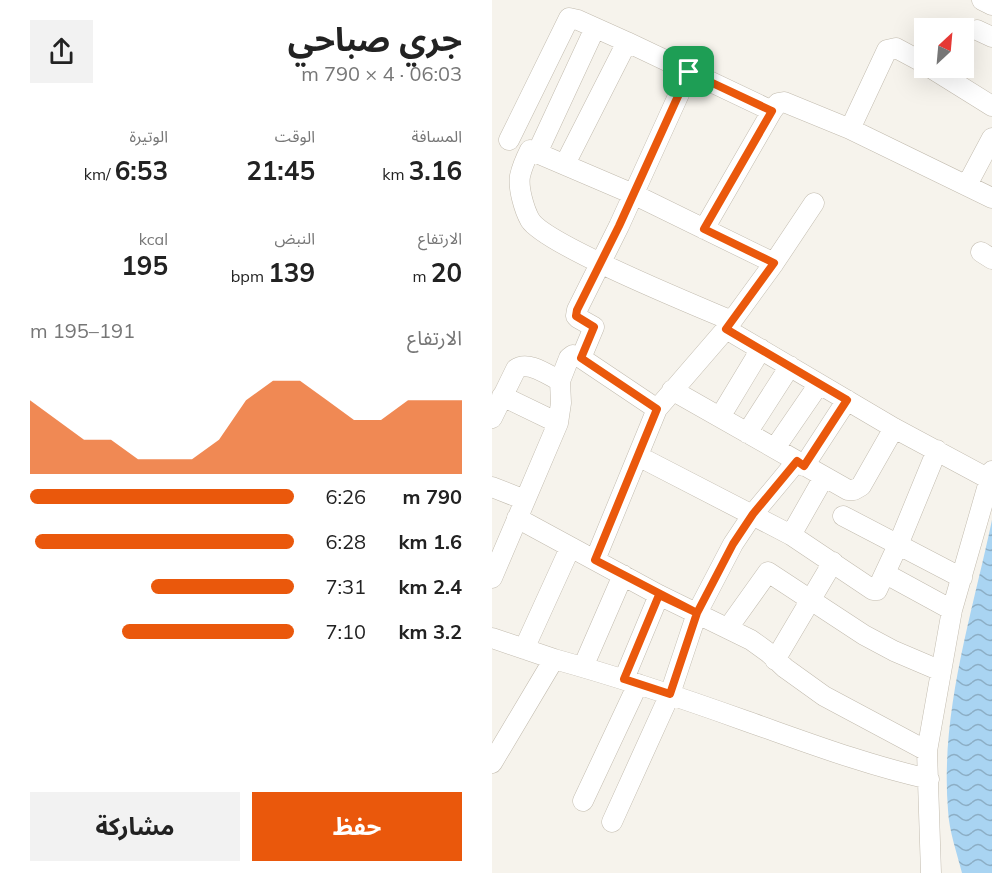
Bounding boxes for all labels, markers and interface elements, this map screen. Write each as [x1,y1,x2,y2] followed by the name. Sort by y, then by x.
[288,18,462,59] text: جري صباحي
[914,18,974,78] north arrow
[914,18,974,78] map controls
[30,20,93,83] button: share
[663,46,714,97] pin
[672,55,705,88] icon: arrive
[301,61,462,86] text: 06:03 · 4 × 790 m
[130,126,168,146] text: الوتيرة
[275,126,315,146] text: الوقت
[412,126,462,146] text: المسافة
[115,154,168,187] text: 6:53
[246,154,315,187] text: 21:45
[409,154,462,187] text: 3.16
[84,164,115,184] text: /km
[382,164,409,184] text: km
[274,228,315,248] text: النبض
[418,228,462,248] text: الارتفاع
[139,229,168,249] text: kcal
[121,249,168,282] text: 195
[268,256,315,289] text: 139
[431,256,462,289] text: 20
[231,266,268,286] text: bpm
[413,266,431,286] text: m
[30,318,135,343] text: 191–195 m
[407,325,462,350] text: الارتفاع
[325,484,366,509] text: 6:26
[403,484,462,509] text: 790 m
[325,529,366,554] text: 6:28
[399,529,462,554] text: 1.6 km
[325,574,366,599] text: 7:31
[399,574,462,599] text: 2.4 km
[325,619,366,644] text: 7:10
[399,619,462,644] text: 3.2 km
[30,792,240,861] button: مشاركة
[252,792,462,861] button: حفظ

